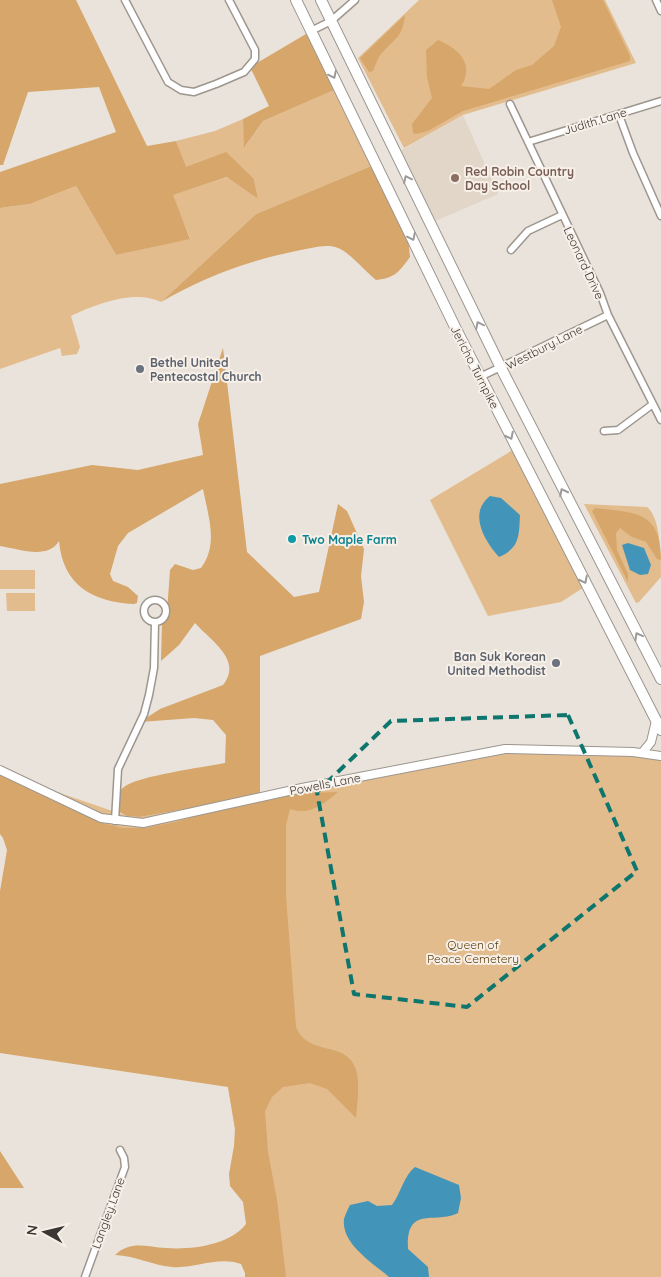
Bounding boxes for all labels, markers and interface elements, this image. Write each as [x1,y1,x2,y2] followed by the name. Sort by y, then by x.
[327,70,337,79] one-way arrow
[562,104,629,138] street label: Judith Lane
[465,164,574,193] place label: Red Robin Country Day School
[449,172,461,184] marker: Red Robin Country Day School
[402,175,413,184] one-way arrow
[561,224,607,302] street label: Leonard Drive
[405,232,416,241] one-way arrow
[475,321,485,330] one-way arrow
[503,321,585,373] street label: Westbury Lane
[448,323,503,411] street label: Jericho Turnpike
[150,355,262,384] place label: Bethel United Pentecostal Church
[134,363,146,375] marker: Bethel United Pentecostal Church
[504,431,514,440] one-way arrow
[559,488,569,497] one-way arrow
[302,532,397,547] place label: Two Maple Farm
[286,533,298,545] marker: Two Maple Farm
[578,575,588,584] one-way arrow
[634,632,644,641] one-way arrow
[447,649,546,678] place label: Ban Suk Korean United Methodist
[550,657,562,669] marker: Ban Suk Korean United Methodist
[288,770,362,798] street label: Powells Lane
[427,937,519,966] park label: Queen of Peace Cemetery
[88,1175,128,1251] street label: Langley Lane
[20,1207,70,1257] north arrow
[22,1224,42,1237] text: N

